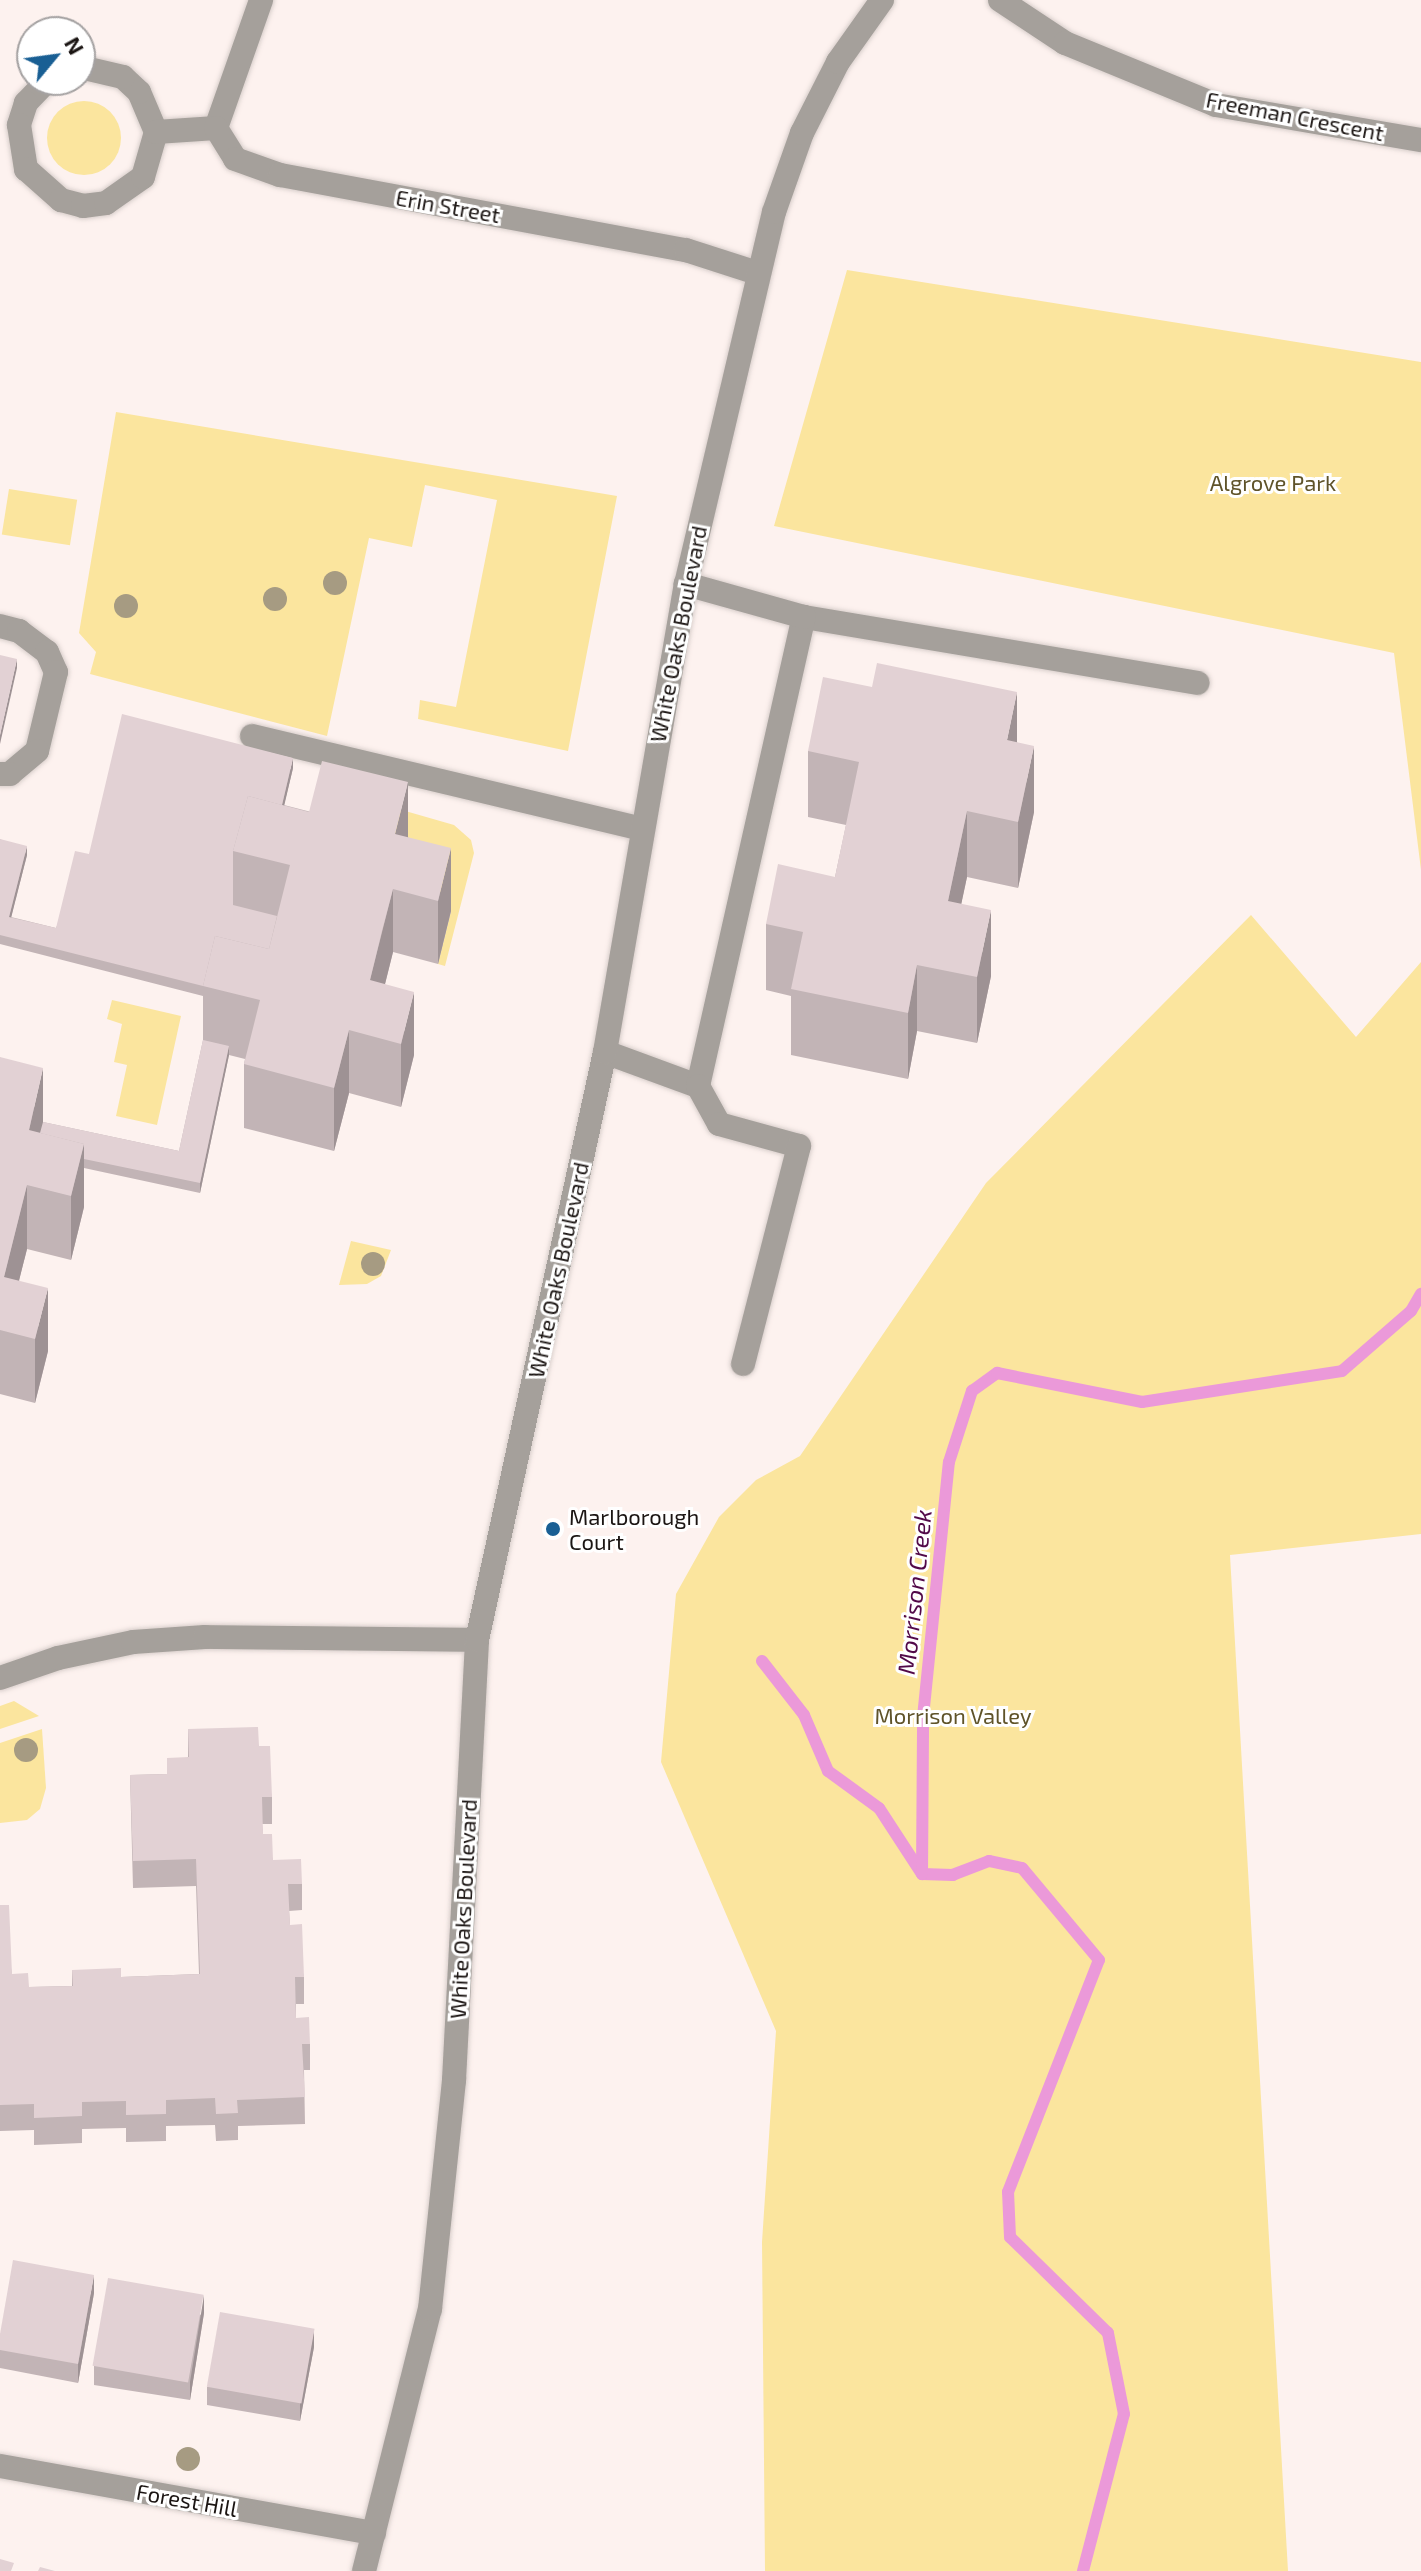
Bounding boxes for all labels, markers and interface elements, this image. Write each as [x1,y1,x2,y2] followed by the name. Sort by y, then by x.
[16,16,96,96] north arrow
[60,32,90,59] text: N
[1204,86,1386,146] street label: Freeman Crescent
[394,184,502,228] street label: Erin Street
[1210,470,1336,496] park label: Algrove Park
[644,523,712,745] street label: White Oaks Boulevard
[522,1160,594,1380] street label: White Oaks Boulevard
[569,1503,699,1554] place label: Marlborough Court
[891,1508,937,1676] water label: Morrison Creek
[544,1520,562,1538] marker: Marlborough Court
[874,1703,1032,1729] park label: Morrison Valley
[444,1798,482,2020] street label: White Oaks Boulevard
[134,2478,240,2522] street label: Forest Hill

